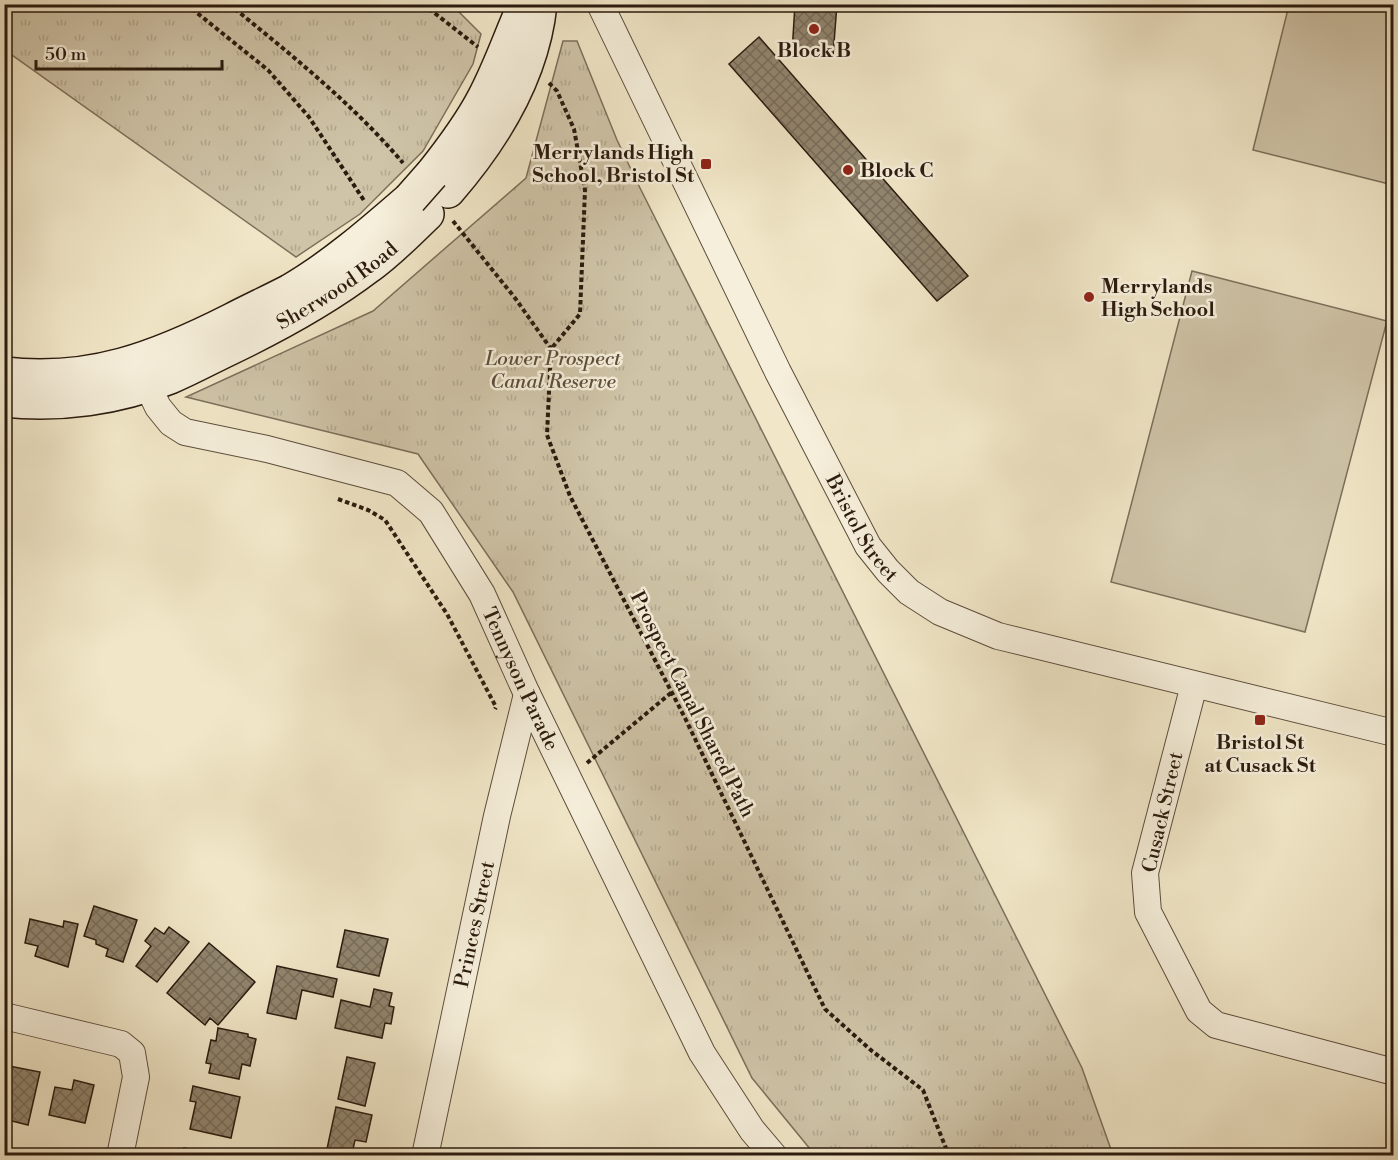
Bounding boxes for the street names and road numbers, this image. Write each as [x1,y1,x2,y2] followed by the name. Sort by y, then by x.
[273,236,404,336] street label: Sherwood Road
[819,470,903,588] street label: Bristol Street
[624,587,760,822] street label: Prospect Canal Shared Path
[476,604,564,755] street label: Tennyson Parade
[1137,750,1189,875] street label: Cusack Street
[450,859,501,990] street label: Princes Street

